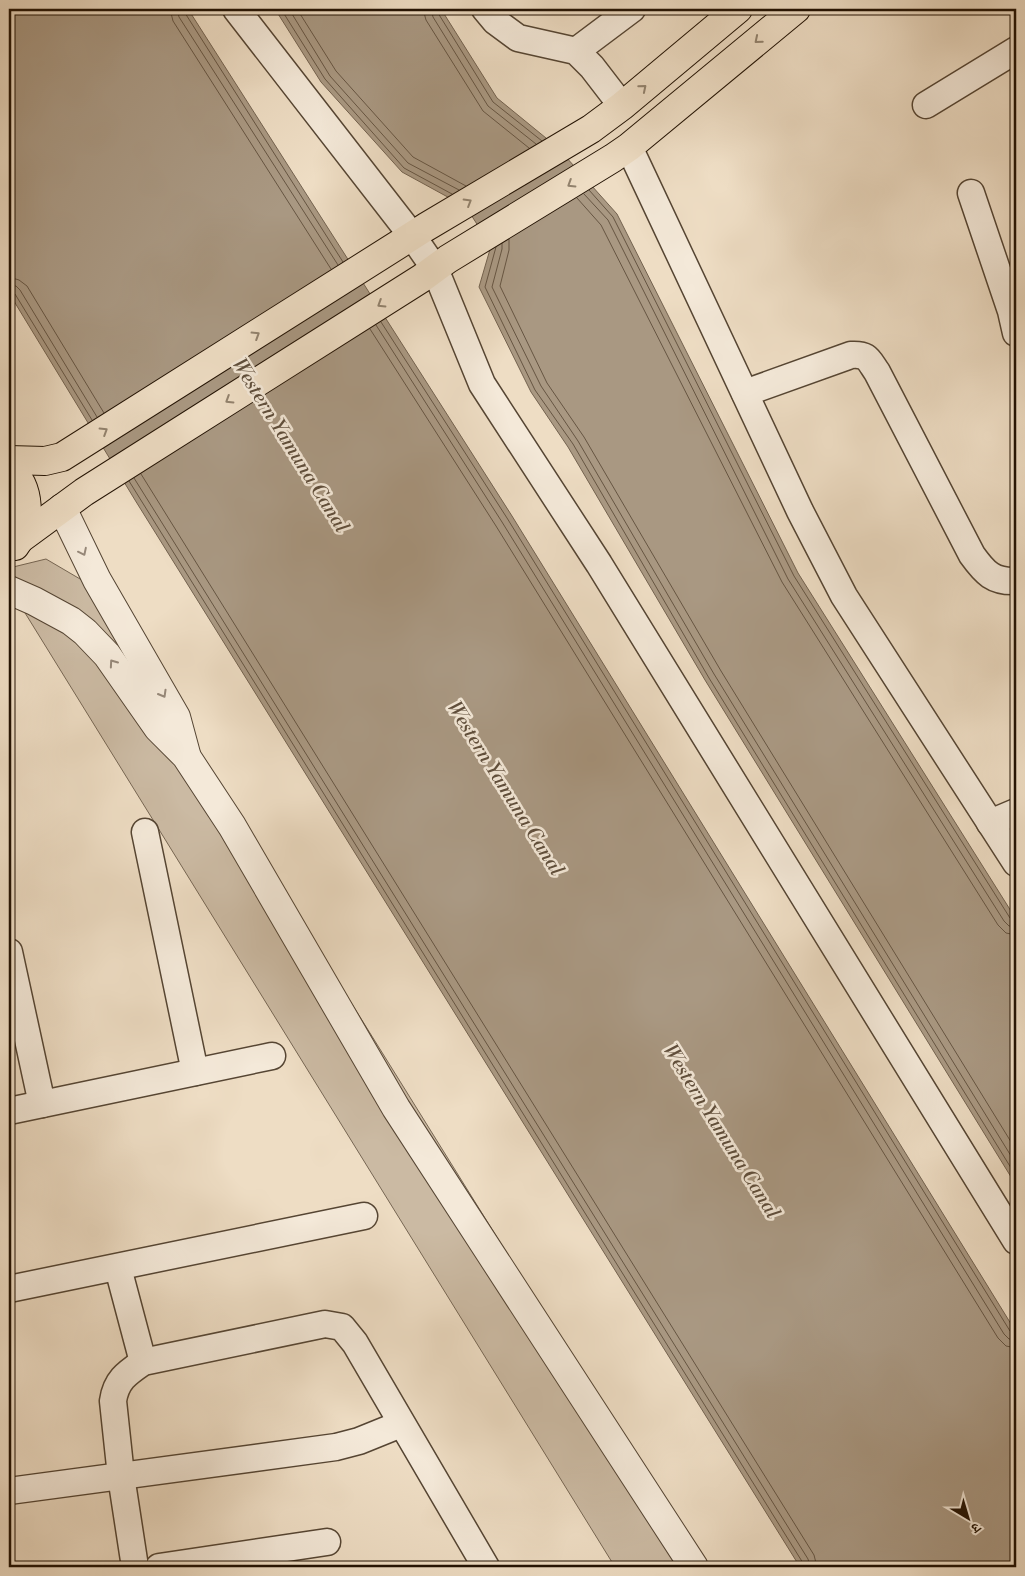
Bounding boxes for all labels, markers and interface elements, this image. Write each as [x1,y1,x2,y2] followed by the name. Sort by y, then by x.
[755,34,764,42] one-way arrow
[638,85,647,94] one-way arrow
[567,178,577,187] one-way arrow
[463,199,472,209] one-way arrow
[377,298,386,307] one-way arrow
[251,332,260,342] one-way arrow
[226,354,354,538] water label: Western Yamuna Canal
[225,394,234,404] one-way arrow
[98,428,107,437] one-way arrow
[77,547,87,556] one-way arrow
[110,659,119,669] one-way arrow
[156,688,166,697] one-way arrow
[441,697,569,881] water label: Western Yamuna Canal
[657,1040,785,1224] water label: Western Yamuna Canal
[942,1494,992,1544] north arrow
[966,1518,985,1537] text: उ

